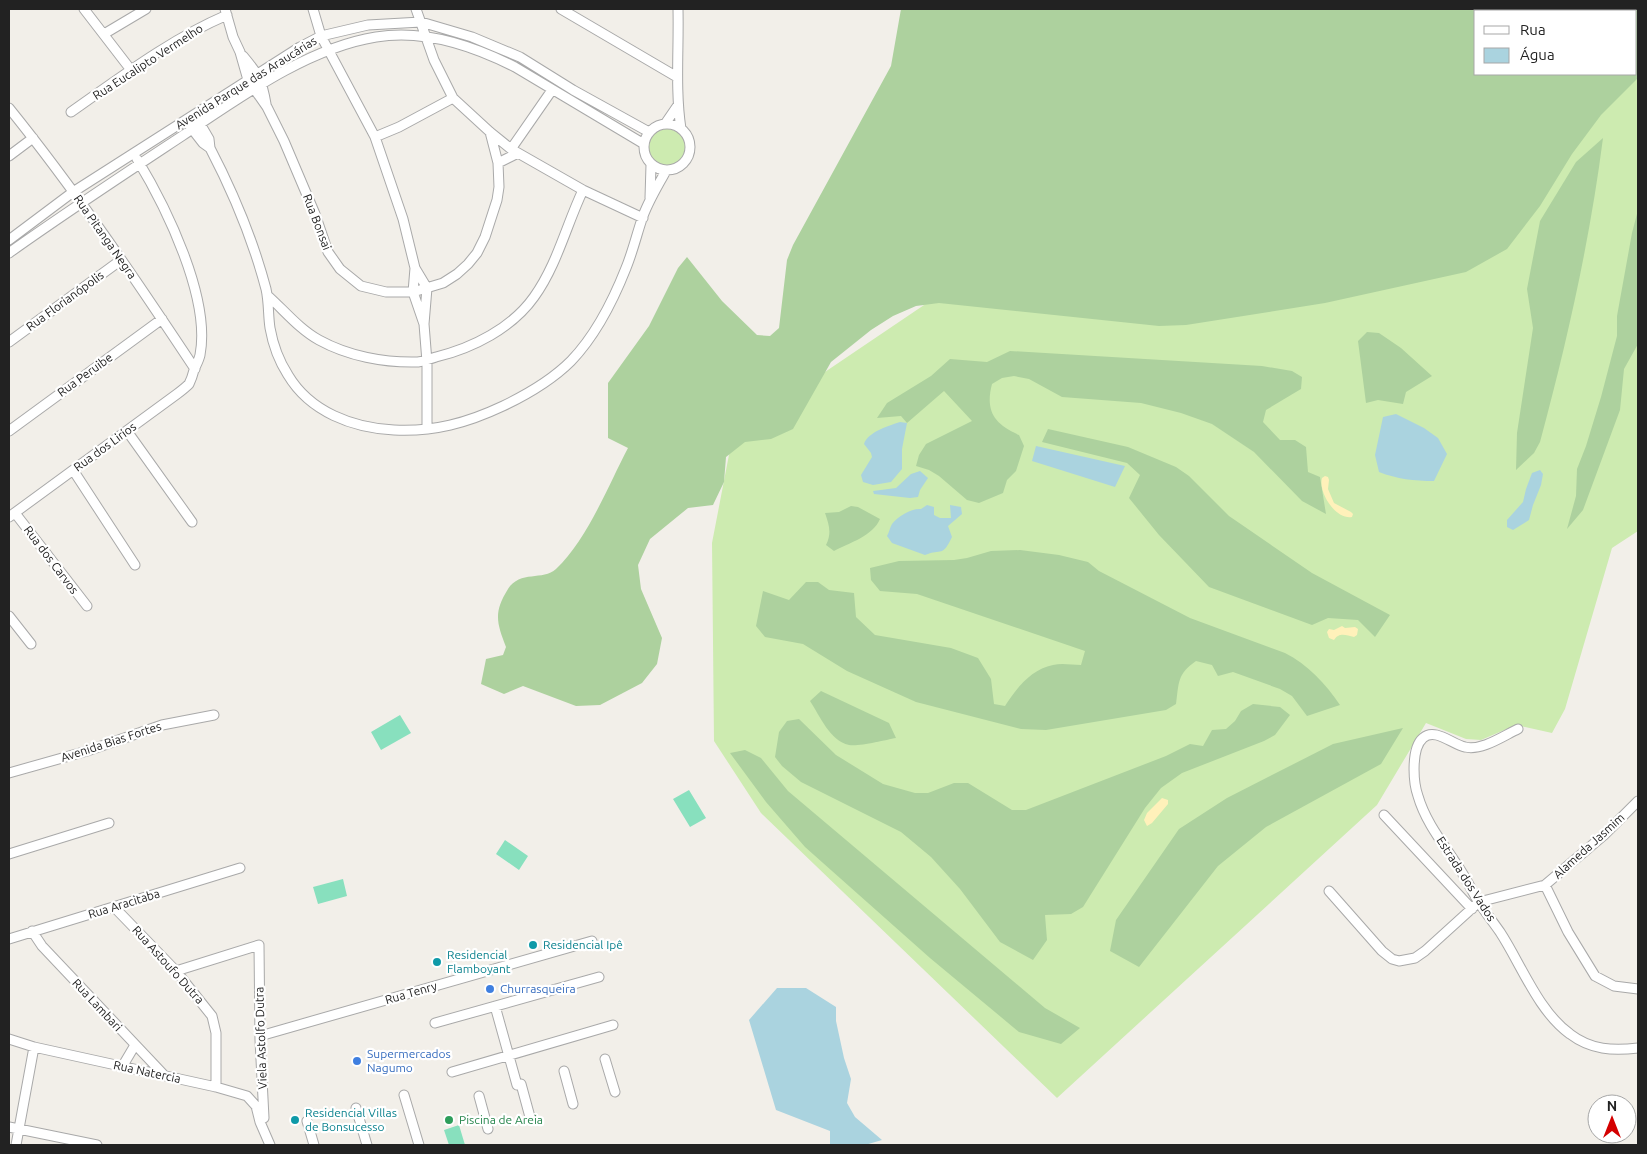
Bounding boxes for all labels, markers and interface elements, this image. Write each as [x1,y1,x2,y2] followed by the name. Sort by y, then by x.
[1474,10,1637,75] legend
[90,21,205,102] street label: Rua Eucalipto Vermelho
[1520,21,1546,38] text: Rua
[173,34,319,132] street label: Avenida Parque das Araucárias
[1520,46,1555,63] text: Água
[72,192,139,281] street label: Rua Pitanga Negra
[301,192,334,252] street label: Rua Bonsai
[23,268,106,333] street label: Rua Florianópolis
[55,350,115,399] street label: Rua Peruibe
[71,420,138,474] street label: Rua dos Lirios
[22,523,81,596] street label: Rua dos Carvos
[59,719,163,764] street label: Avenida Bias Fortes
[1551,810,1627,881] street label: Alameda Jasmim
[1434,834,1499,923] street label: Estrada dos Vados
[86,886,161,921] street label: Rua Aracitaba
[130,923,207,1006] street label: Rua Astoufo Dutra
[543,938,623,951] place label: Residencial Ipê
[527,939,539,951] marker: Residencial Ipê
[447,948,511,975] place label: Residencial Flamboyant
[431,956,443,968] marker: Residencial Flamboyant
[70,976,125,1033] street label: Rua Lambari
[383,979,439,1006] street label: Rua Tenry
[500,982,576,995] place label: Churrasqueira
[484,983,496,995] marker: Churrasqueira
[252,986,269,1090] street label: Viela Astolfo Dutra
[367,1047,451,1074] place label: Supermercados Nagumo
[351,1055,363,1067] marker: Supermercados Nagumo
[112,1058,182,1085] street label: Rua Natercia
[1587,1094,1637,1144] north arrow
[1607,1098,1617,1114] text: N
[305,1106,397,1133] place label: Residencial Villas de Bonsucesso
[459,1113,543,1126] place label: Piscina de Areia
[289,1114,301,1126] marker: Residencial Villas de Bonsucesso
[443,1114,455,1126] marker: Piscina de Areia

